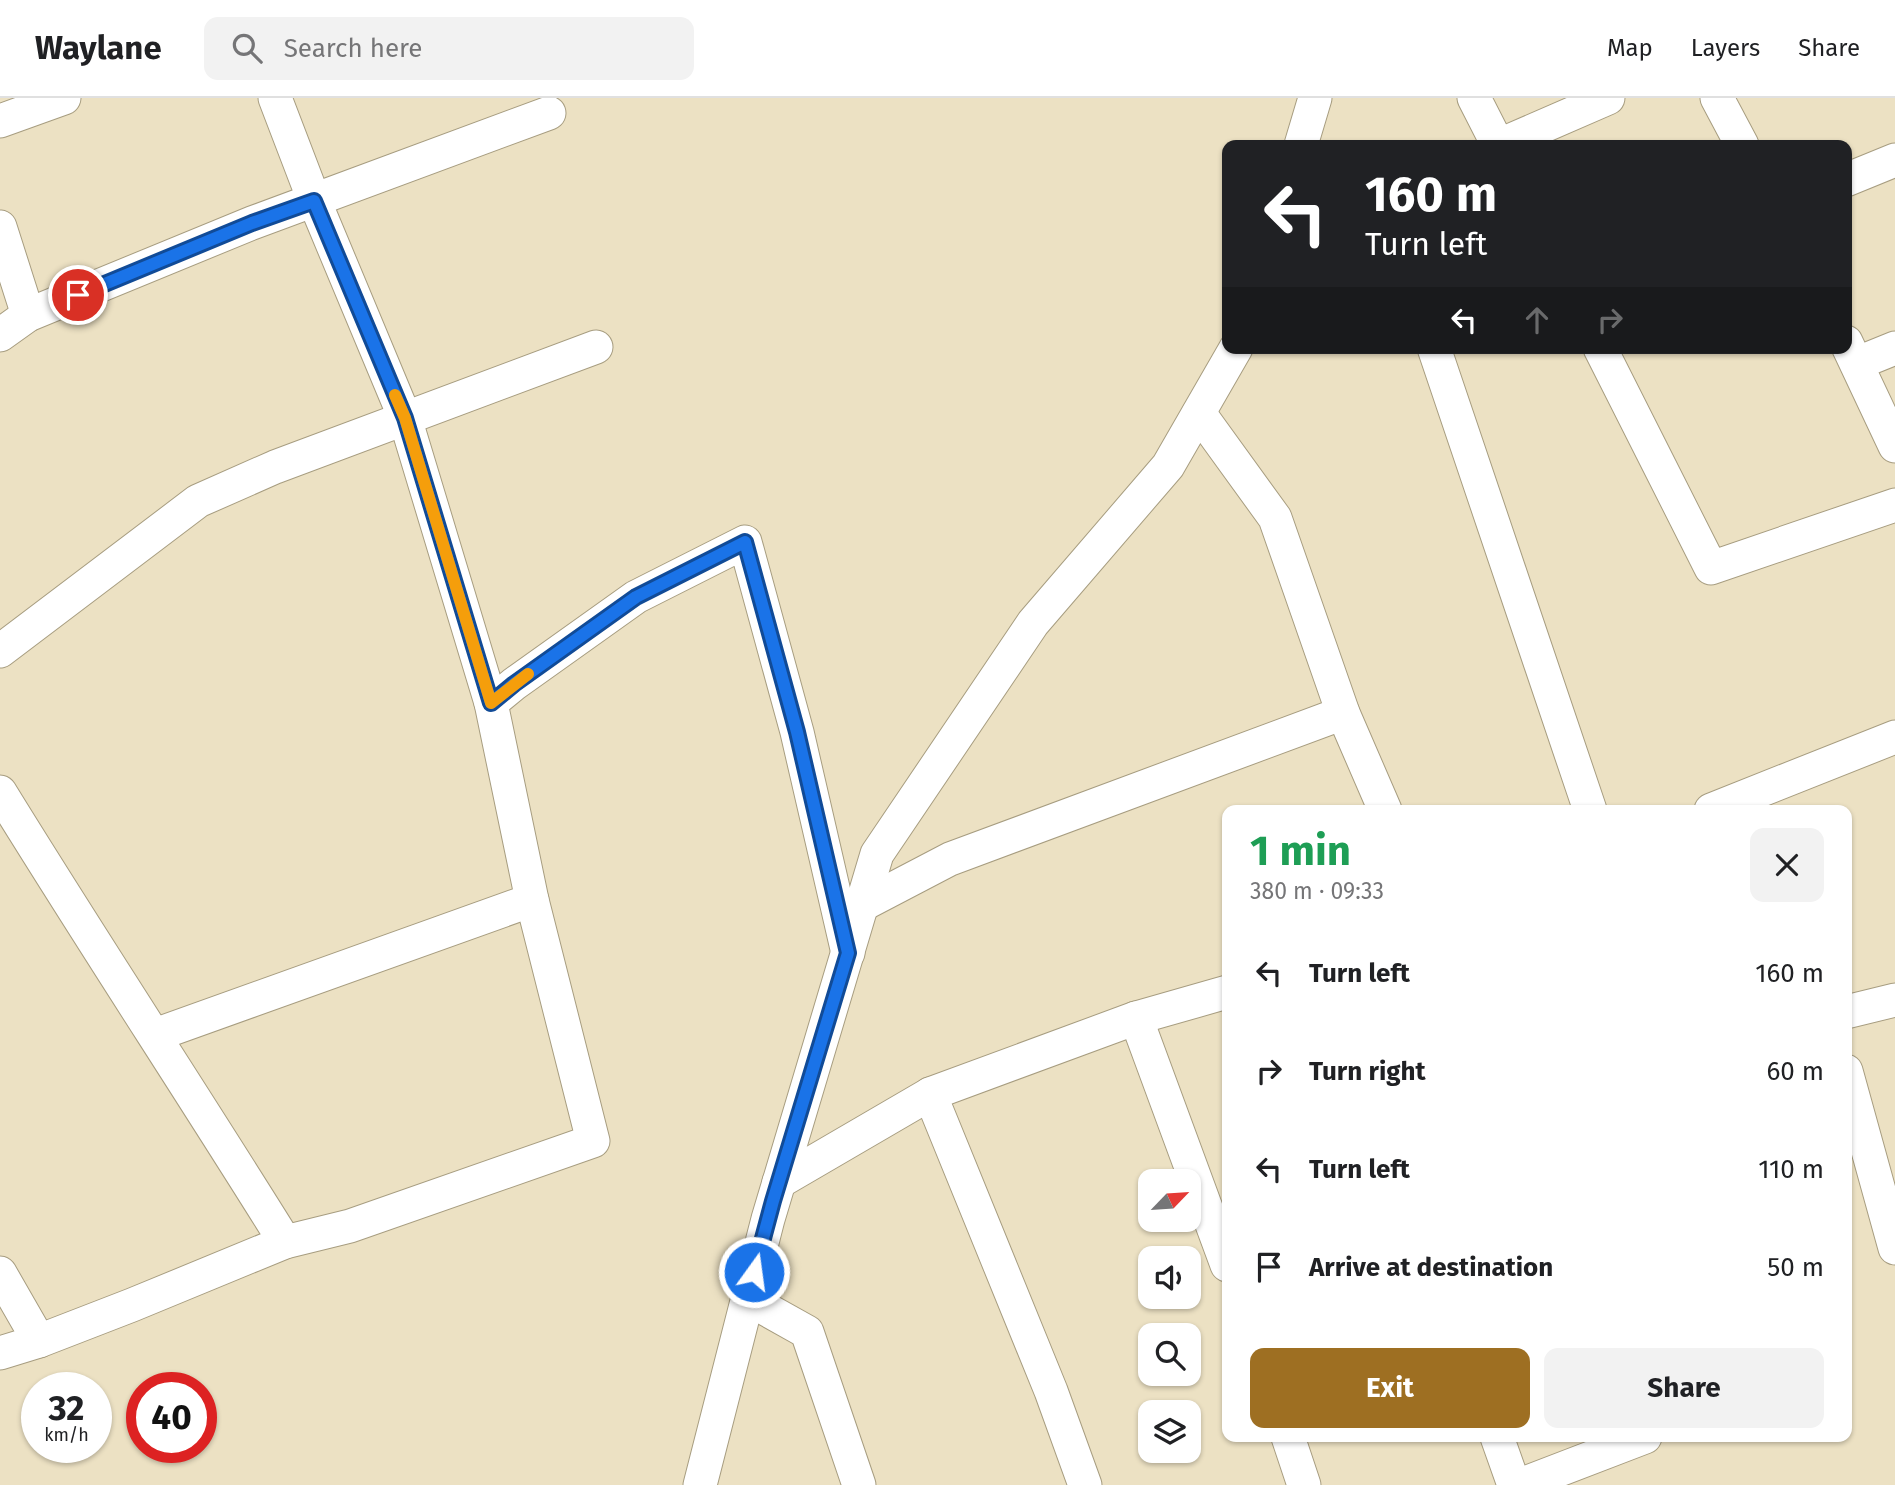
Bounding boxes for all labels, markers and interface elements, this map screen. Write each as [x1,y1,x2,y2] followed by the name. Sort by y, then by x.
[204,17,694,80] search box
[35,28,162,68] text: Waylane
[228,29,266,67] icon: search
[284,33,423,64] text: Search here
[1607,34,1653,62] text: Map
[1691,34,1760,62] text: Layers
[1798,34,1860,62] text: Share
[1365,165,1497,224] text: 160 m
[1250,168,1341,259] icon: left
[1365,225,1487,263] text: Turn left
[48,265,108,325] pin
[59,276,97,314] icon: arrive
[1445,301,1483,339] icon: left
[1518,301,1556,339] icon: ahead
[1591,301,1629,339] icon: right
[1250,826,1351,876] text: 1 min
[1750,828,1824,902] button: close
[1250,877,1384,905] text: 380 m · 09:33
[1250,954,1288,992] icon: left
[1309,958,1410,989] text: Turn left
[1755,958,1824,989] text: 160 m
[1250,1052,1288,1090] icon: right
[1309,1056,1426,1087] text: Turn right
[1766,1056,1824,1087] text: 60 m
[1250,1150,1288,1188] icon: left
[1309,1154,1410,1185] text: Turn left
[1758,1154,1824,1185] text: 110 m
[1138,1169,1200,1232] north arrow
[1138,1169,1201,1463] map controls
[717,1235,791,1309] position arrow
[1138,1246,1201,1309] button: sound
[1250,1248,1288,1286] icon: arrive
[1309,1252,1553,1283] text: Arrive at destination
[1767,1252,1824,1283] text: 50 m
[1138,1323,1201,1386] button: search
[1250,1348,1530,1428] button: Exit
[1544,1348,1824,1428] button: Share
[126,1372,217,1463] speed limit sign: 40
[49,1387,84,1429] text: 32
[1138,1400,1201,1463] button: layers
[44,1424,89,1446] text: km/h

